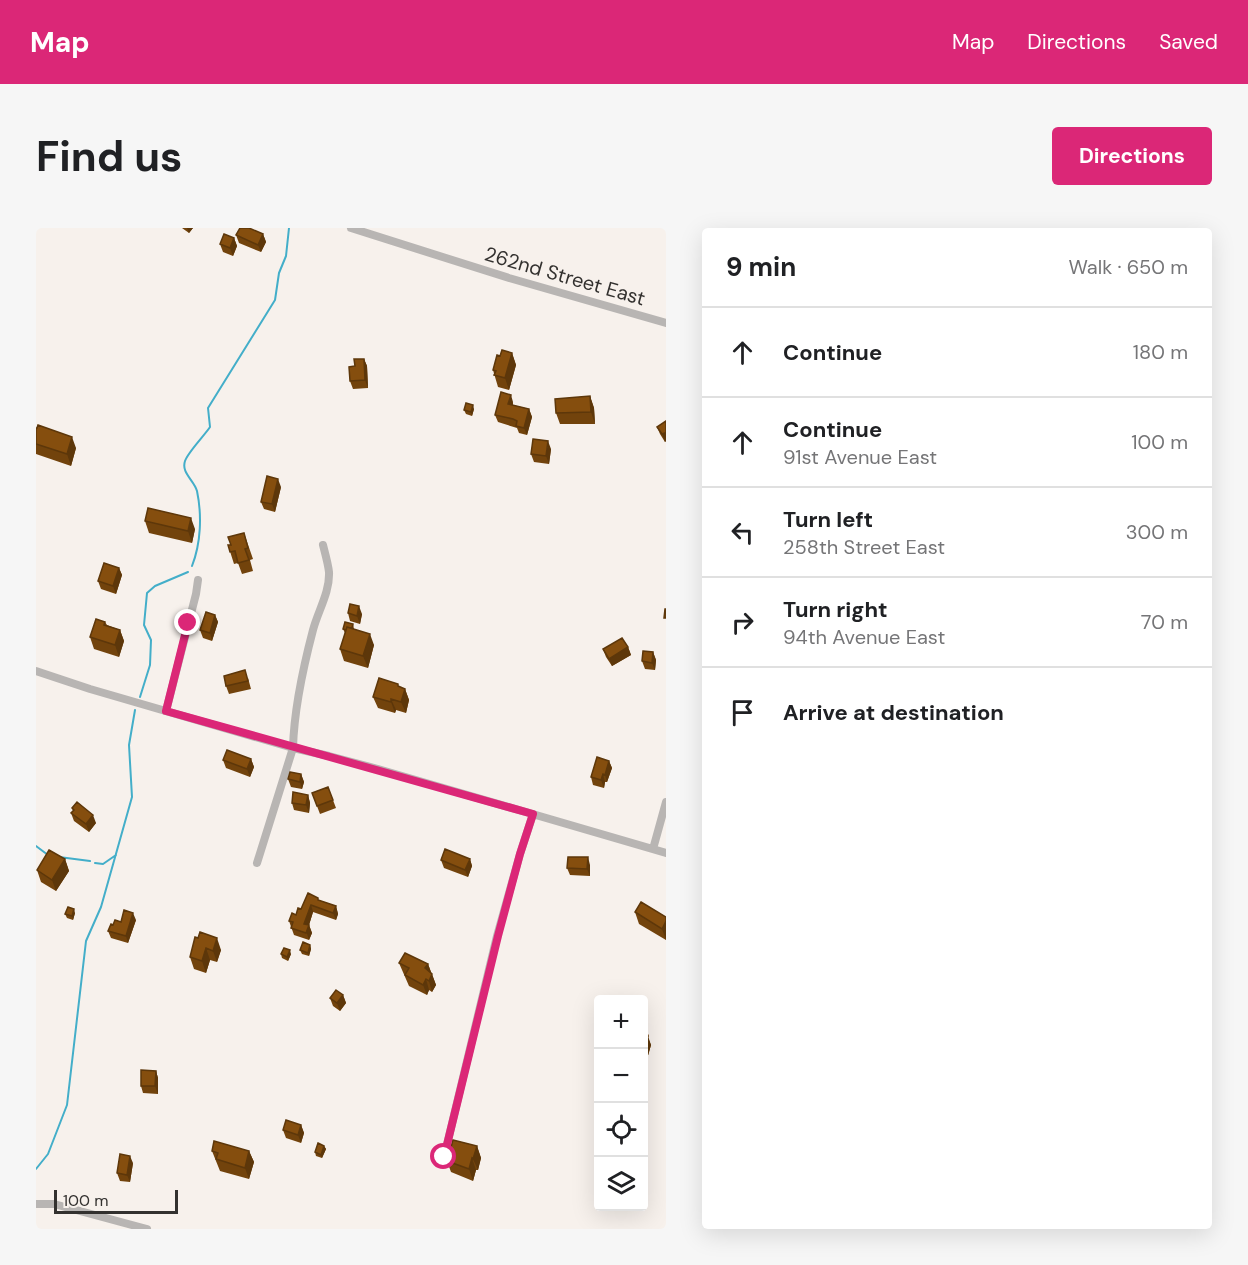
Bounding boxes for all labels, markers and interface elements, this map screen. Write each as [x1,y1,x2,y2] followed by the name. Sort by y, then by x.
[30,24,90,61] text: Map
[952,28,994,56] text: Map
[1027,28,1126,56] text: Directions
[1159,28,1218,56] text: Saved
[1052,127,1212,185] button: Directions
[36,129,182,184] text: Find us
[482,241,649,311] street label: 262nd Street East
[726,250,796,284] text: 9 min
[1068,254,1188,280] text: Walk · 650 m
[726,336,759,369] icon: ahead
[783,338,882,367] text: Continue
[1133,339,1188,365] text: 180 m
[783,415,882,444] text: Continue
[726,426,759,459] icon: ahead
[1131,429,1188,455] text: 100 m
[783,444,937,470] text: 91st Avenue East
[783,505,873,534] text: Turn left
[726,516,759,549] icon: left
[1126,519,1188,545] text: 300 m
[783,534,945,560] text: 258th Street East
[783,595,888,624] text: Turn right
[726,606,759,639] icon: right
[174,609,200,635] route end
[1141,609,1188,635] text: 70 m
[783,624,945,650] text: 94th Avenue East
[726,696,759,729] icon: arrive
[783,698,1004,727] text: Arrive at destination
[594,995,648,1211] map controls
[594,995,648,1049] button: +
[594,1049,648,1103] button: −
[594,1103,648,1157] button: locate
[430,1143,456,1169] route start
[594,1157,648,1211] button: layers
[54,1187,178,1214] scale bar
[63,1190,108,1211] text: 100 m

